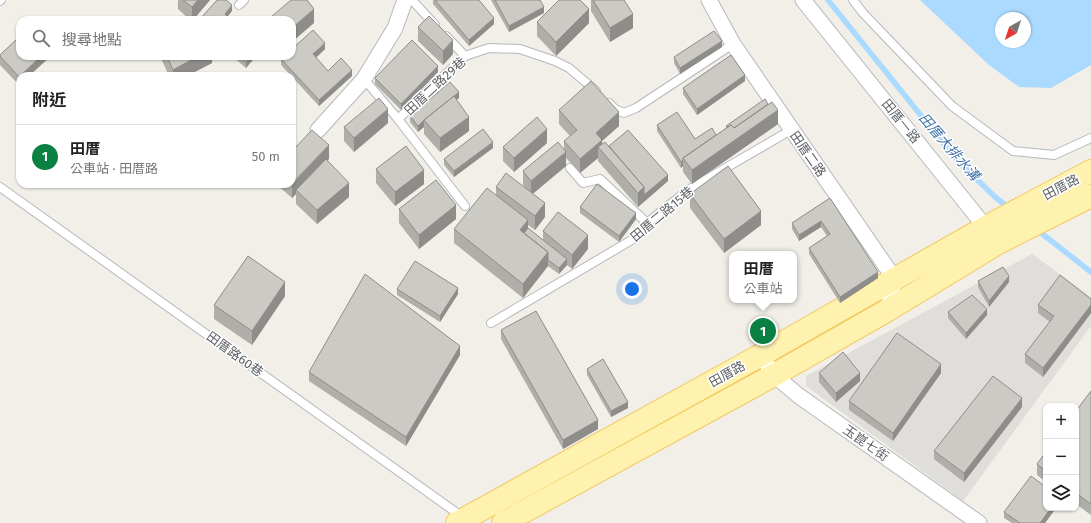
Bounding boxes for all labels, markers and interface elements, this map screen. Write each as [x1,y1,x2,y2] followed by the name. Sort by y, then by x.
[995,12,1031,48] north arrow
[16,16,296,60] search box
[30,27,52,49] icon: search
[62,31,122,49] text: 搜尋地點
[401,54,469,118] street label: 田厝二路29巷
[32,90,66,111] text: 附近
[879,96,923,146] street label: 田厝一路
[915,110,984,186] water label: 田厝大排水溝
[787,128,829,180] street label: 田厝二路
[70,140,100,158] text: 田厝
[42,149,48,164] text: 1
[252,149,280,164] text: 50 m
[70,161,158,176] text: 公車站 · 田厝路
[1040,171,1082,203] street label: 田厝路
[628,183,696,245] street label: 田厝二路15巷
[729,251,797,303] popup
[743,260,774,278] text: 田厝
[622,279,642,299] your location
[743,281,783,296] text: 公車站
[750,316,776,346] pin: 1
[204,328,266,380] street label: 田厝路60巷
[706,358,748,390] street label: 田厝路
[1043,403,1079,511] map controls
[1043,403,1079,439] button: +
[840,422,892,464] street label: 玉崑七街
[1043,439,1079,475] button: −
[1043,475,1079,511] button: layers

